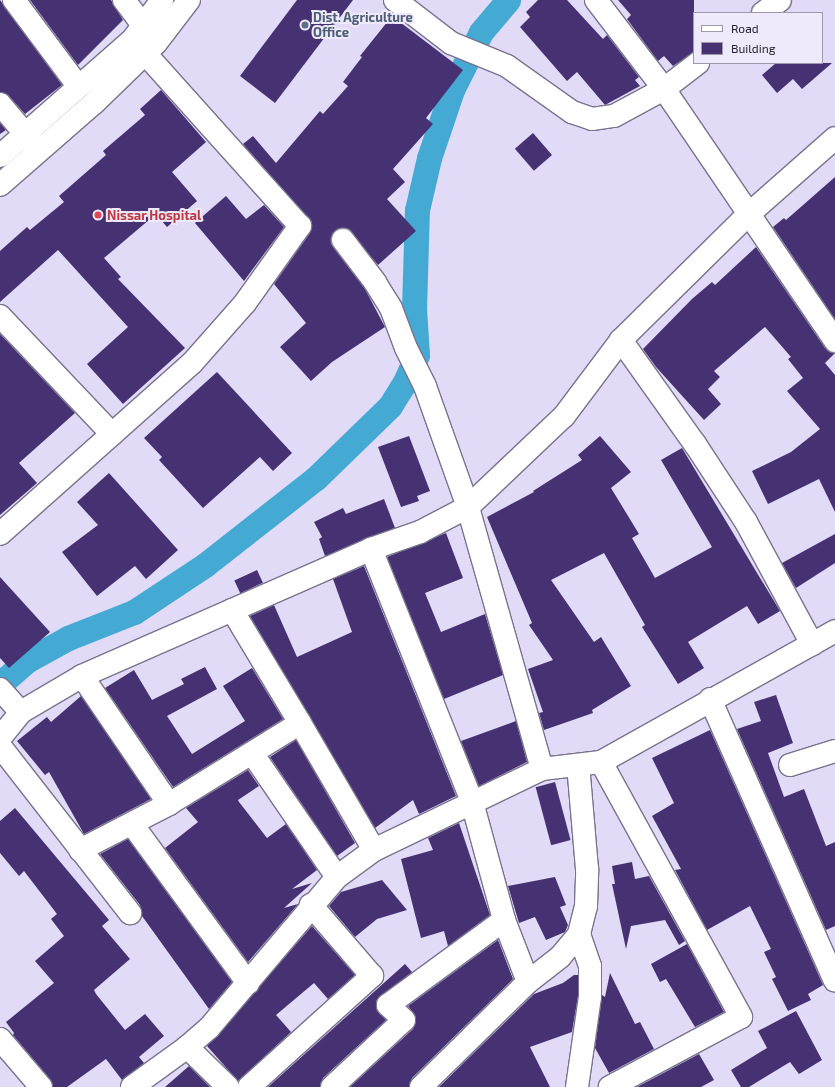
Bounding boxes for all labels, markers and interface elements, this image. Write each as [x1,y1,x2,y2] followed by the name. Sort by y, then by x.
[313,10,413,41] place label: Dist. Agriculture Office
[693,12,823,64] legend
[300,20,310,30] marker: Dist. Agriculture Office
[731,21,759,35] text: Road
[731,41,775,55] text: Building
[107,207,201,223] place label: Nissar Hospital
[92,209,104,221] marker: Nissar Hospital

